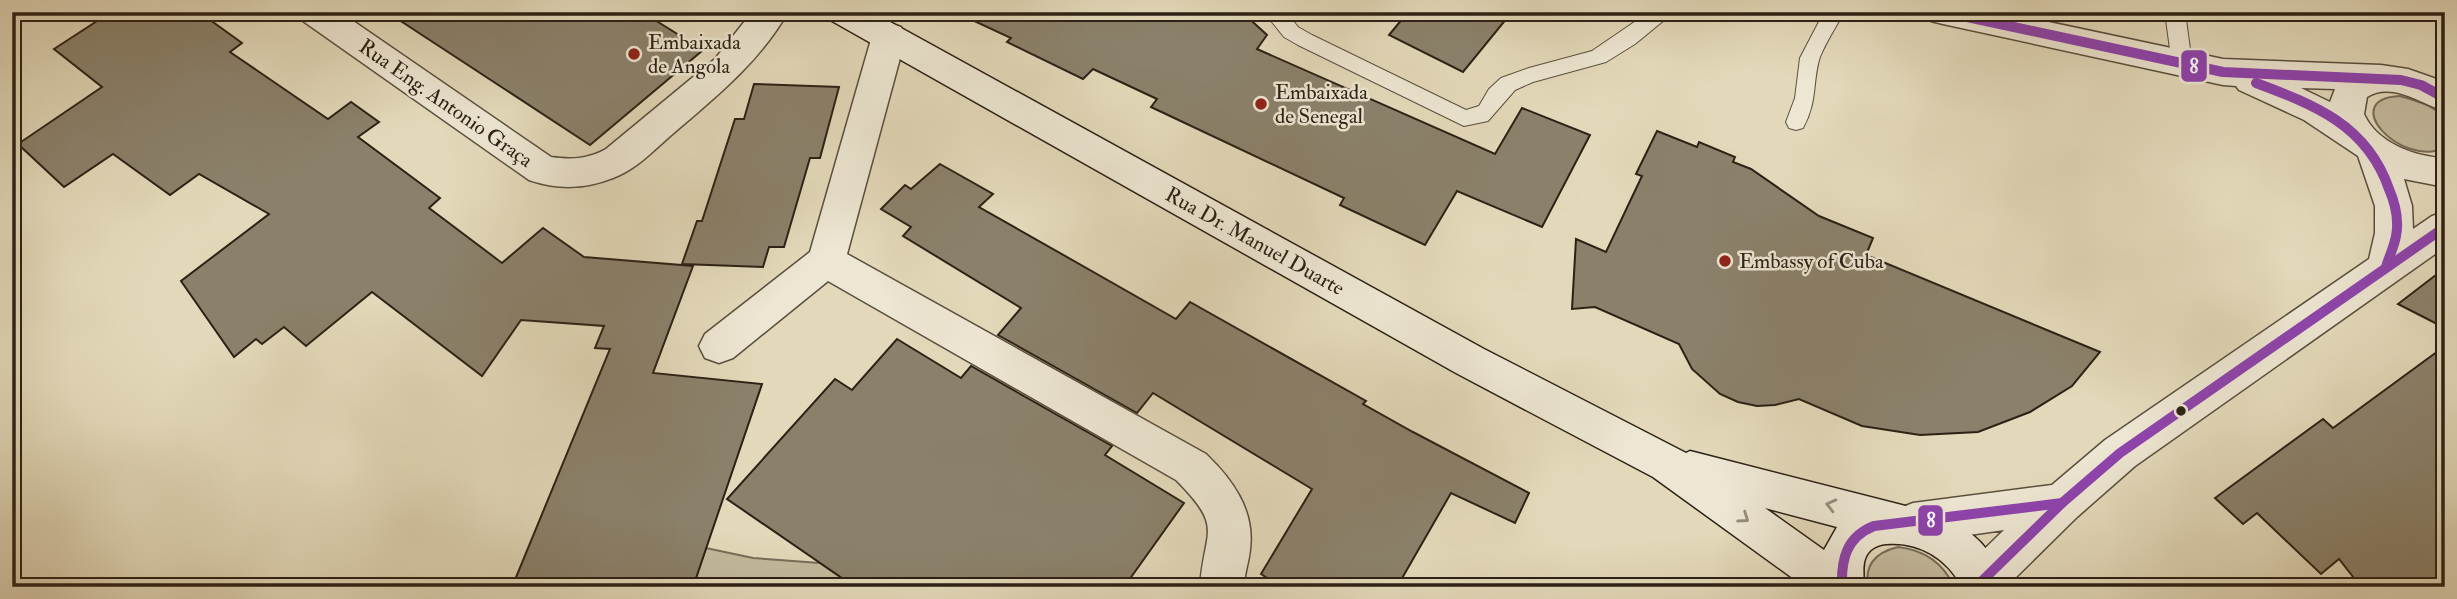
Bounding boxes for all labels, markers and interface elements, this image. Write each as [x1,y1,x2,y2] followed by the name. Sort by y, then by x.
[648,29,741,80] place label: Embaixada de Angola
[353,33,538,174] street label: Rua Eng. Antonio Graça
[626,46,642,62] marker: Embaixada de Angola
[2180,49,2208,83] line badge: 8
[2190,55,2199,79] text: 8
[1275,79,1368,130] place label: Embaixada de Senegal
[1253,96,1269,112] marker: Embaixada de Senegal
[1160,181,1349,302] street label: Rua Dr. Manuel Duarte
[1739,248,1884,275] place label: Embassy of Cuba
[1717,253,1733,269] marker: Embassy of Cuba
[2174,404,2188,418] unlabelled marker
[1825,499,1837,513] one-way arrow
[1917,504,1944,537] line badge: 8
[1927,509,1936,533] text: 8
[1736,510,1749,522] one-way arrow

